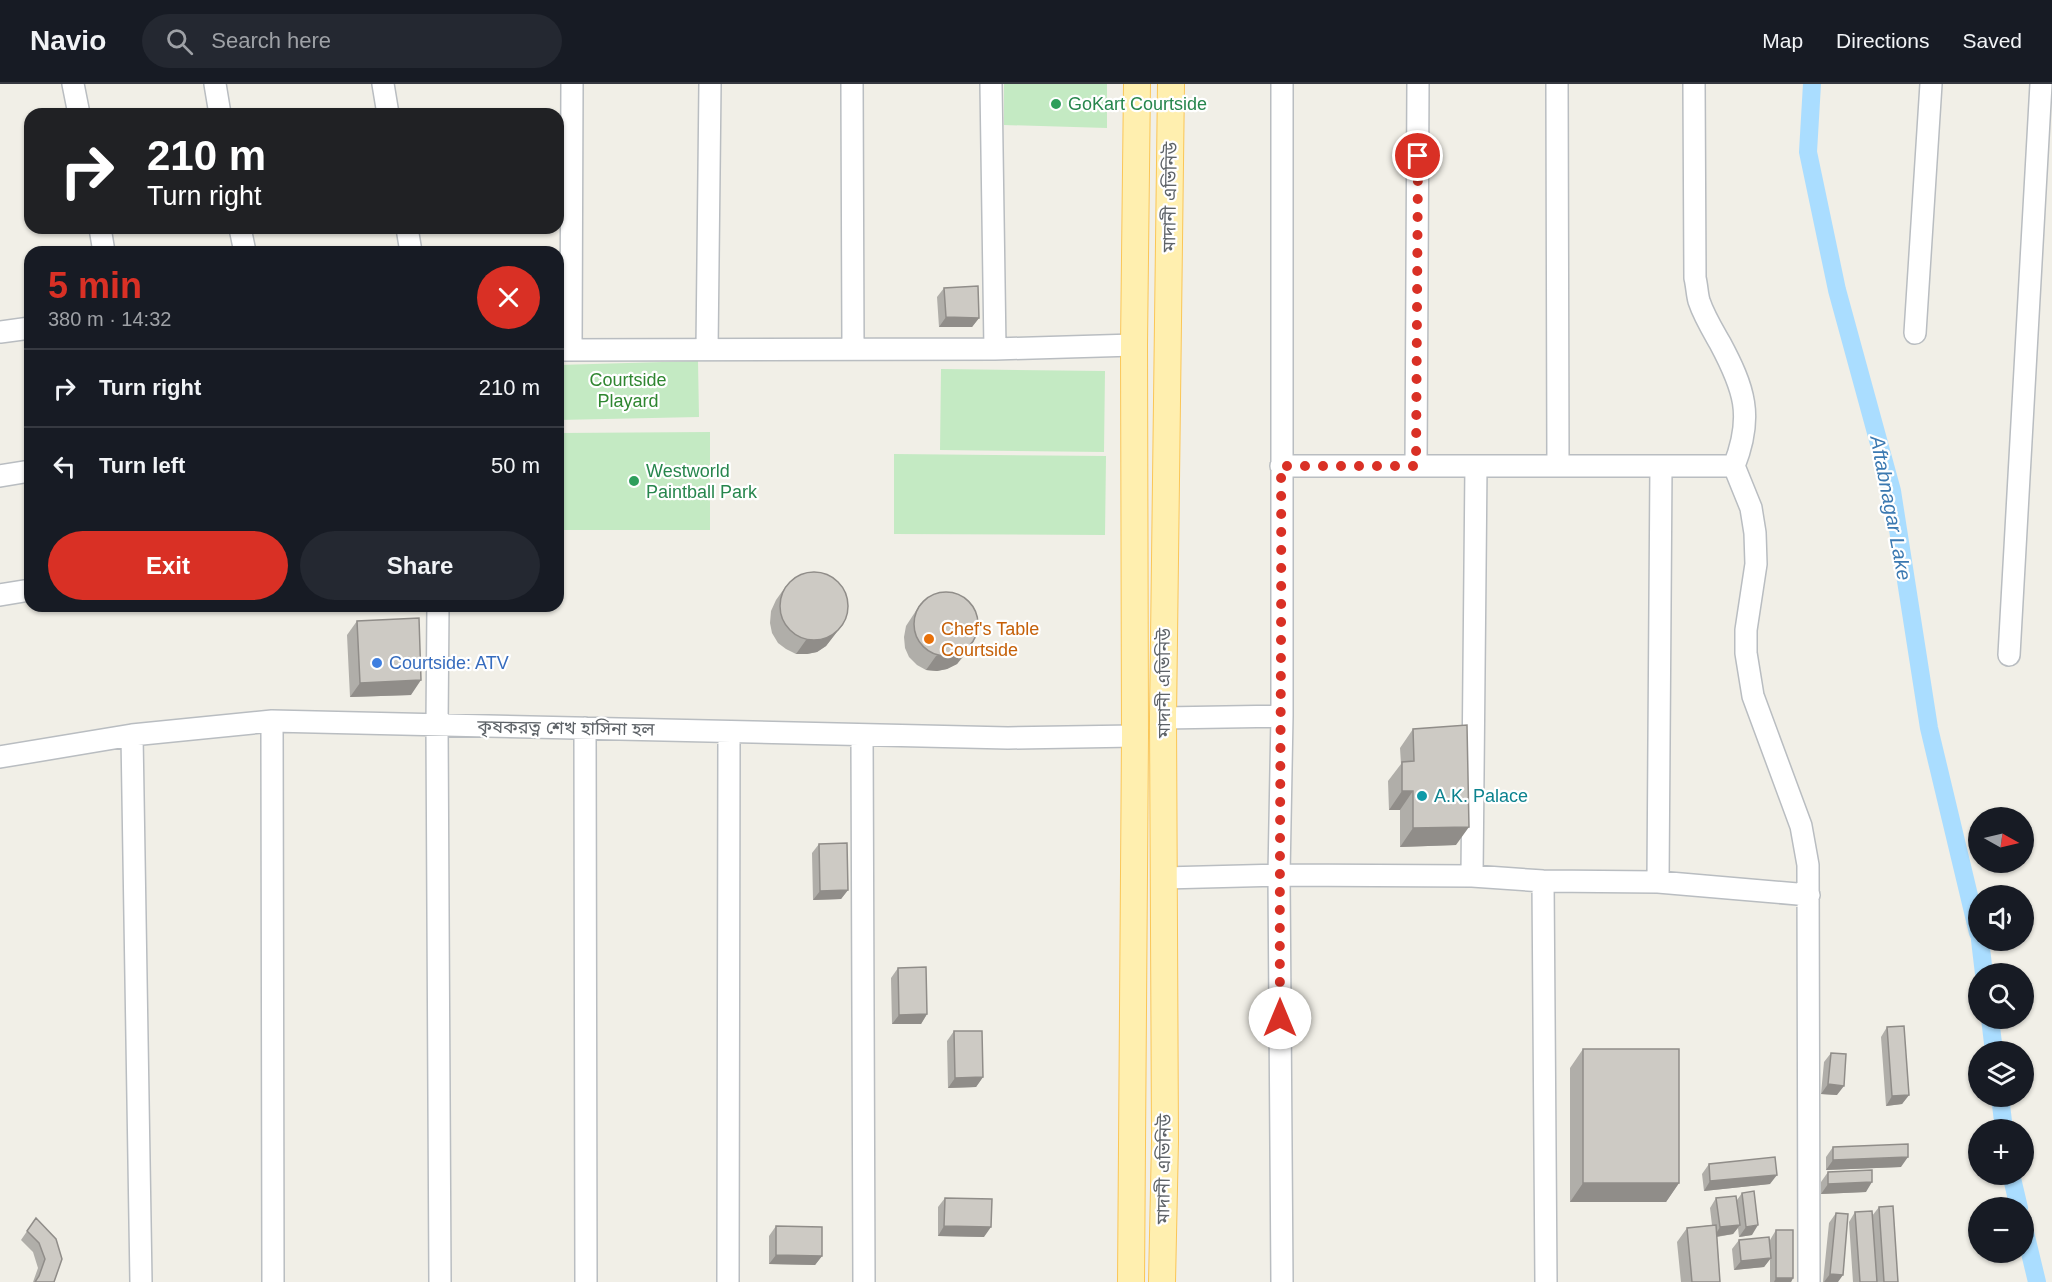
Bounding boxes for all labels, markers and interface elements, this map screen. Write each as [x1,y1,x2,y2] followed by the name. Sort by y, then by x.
[142,14,562,68] search box
[30,25,106,56] text: Navio
[163,25,196,58] icon: search
[211,28,331,53] text: Search here
[1762,29,1803,52] text: Map
[1836,29,1929,52] text: Directions
[1962,29,2022,52] text: Saved
[1068,94,1207,114] place label: GoKart Courtside
[1049,97,1063,111] marker: GoKart Courtside
[1392,130,1443,181] pin
[48,132,126,210] icon: right
[147,132,266,179] text: 210 m
[1401,139,1434,172] icon: arrive
[1159,142,1181,253] street label: মাদানী এভিনিউ
[147,181,262,211] text: Turn right
[48,265,142,306] text: 5 min
[477,266,540,329] button: close
[48,308,171,330] text: 380 m · 14:32
[589,370,667,411] park label: Courtside Playard
[48,372,81,405] icon: right
[99,375,201,400] text: Turn right
[479,375,540,400] text: 210 m
[1866,433,1916,582] water label: Aftabnagar Lake
[48,450,81,483] icon: left
[99,453,185,478] text: Turn left
[491,453,540,478] text: 50 m
[646,461,758,502] place label: Westworld Paintball Park
[627,474,641,488] marker: Westworld Paintball Park
[48,531,288,600] button: Exit
[300,531,540,600] button: Share
[941,619,1039,660] place label: Chef's Table Courtside
[1154,628,1174,739] street label: মাদানী এভিনিউ
[922,632,936,646] marker: Chef's Table Courtside
[389,653,509,673] place label: Courtside: ATV
[370,656,384,670] marker: Courtside: ATV
[476,716,656,741] street label: কৃষকরত্ন শেখ হাসিনা হল
[1434,786,1528,806] place label: A.K. Palace
[1415,789,1429,803] marker: A.K. Palace
[1968,807,2034,873] north arrow
[1968,807,2034,1263] map controls
[1968,885,2034,951] button: sound
[1968,963,2034,1029] button: search
[1248,986,1312,1050] position arrow
[1968,1041,2034,1107] button: layers
[1153,1114,1175,1225] street label: মাদানী এভিনিউ
[1968,1119,2034,1185] button: +
[1968,1197,2034,1263] button: −

